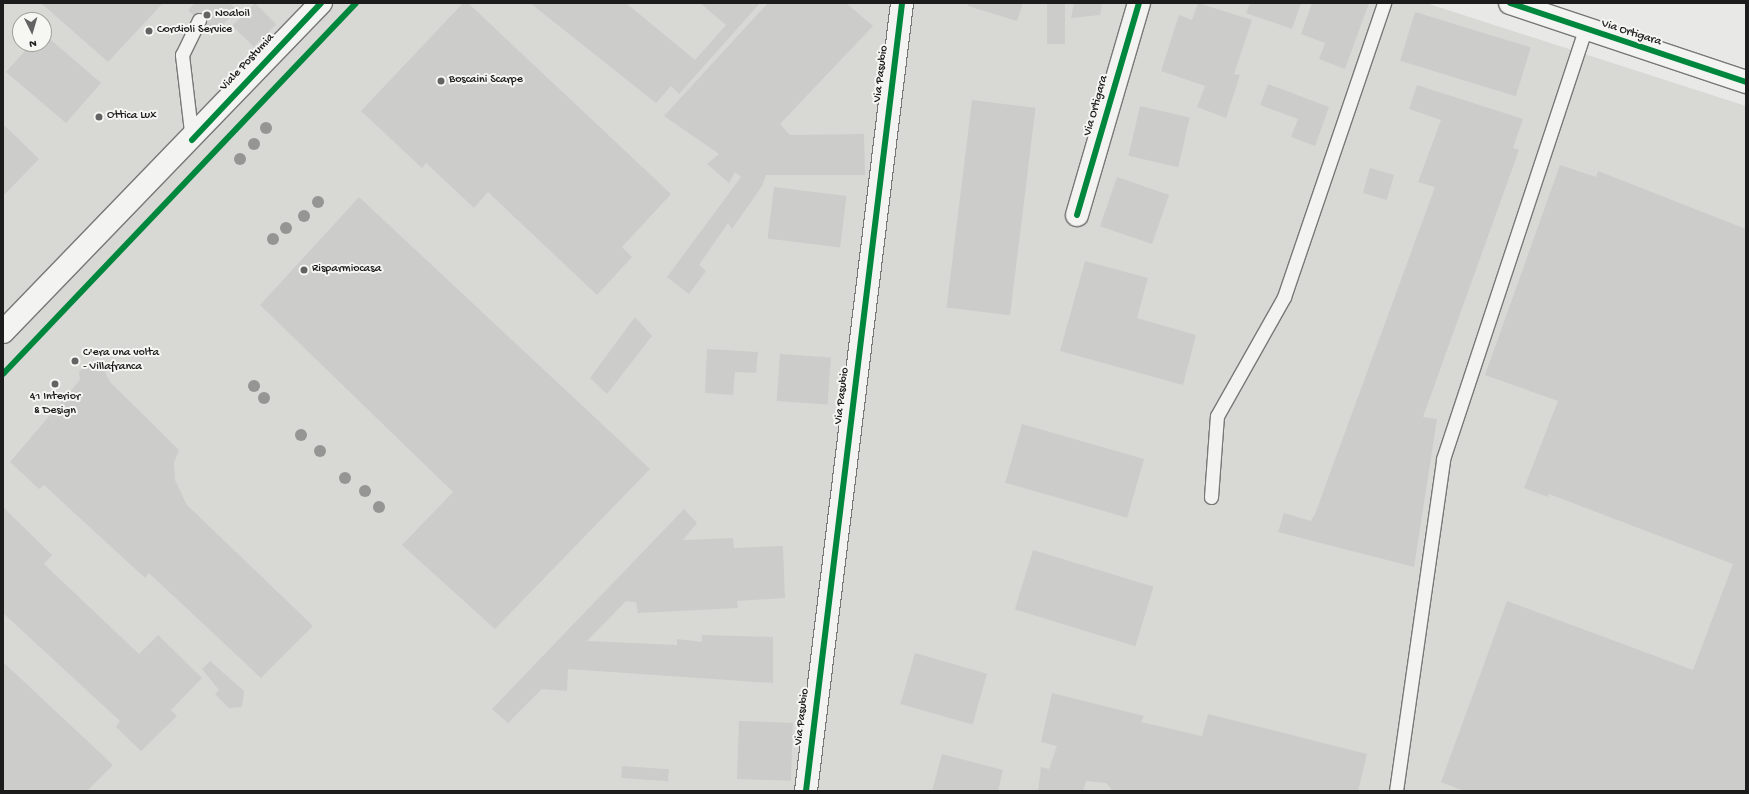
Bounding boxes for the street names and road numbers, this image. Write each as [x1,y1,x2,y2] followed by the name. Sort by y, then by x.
[1599,18,1663,50] street label: Via Ortigara
[218,31,278,95] street label: Viale Postumia
[871,45,893,103] street label: Via Pasubio
[1082,74,1112,138] street label: Via Ortigara
[832,367,854,425] street label: Via Pasubio
[792,688,814,746] street label: Via Pasubio

